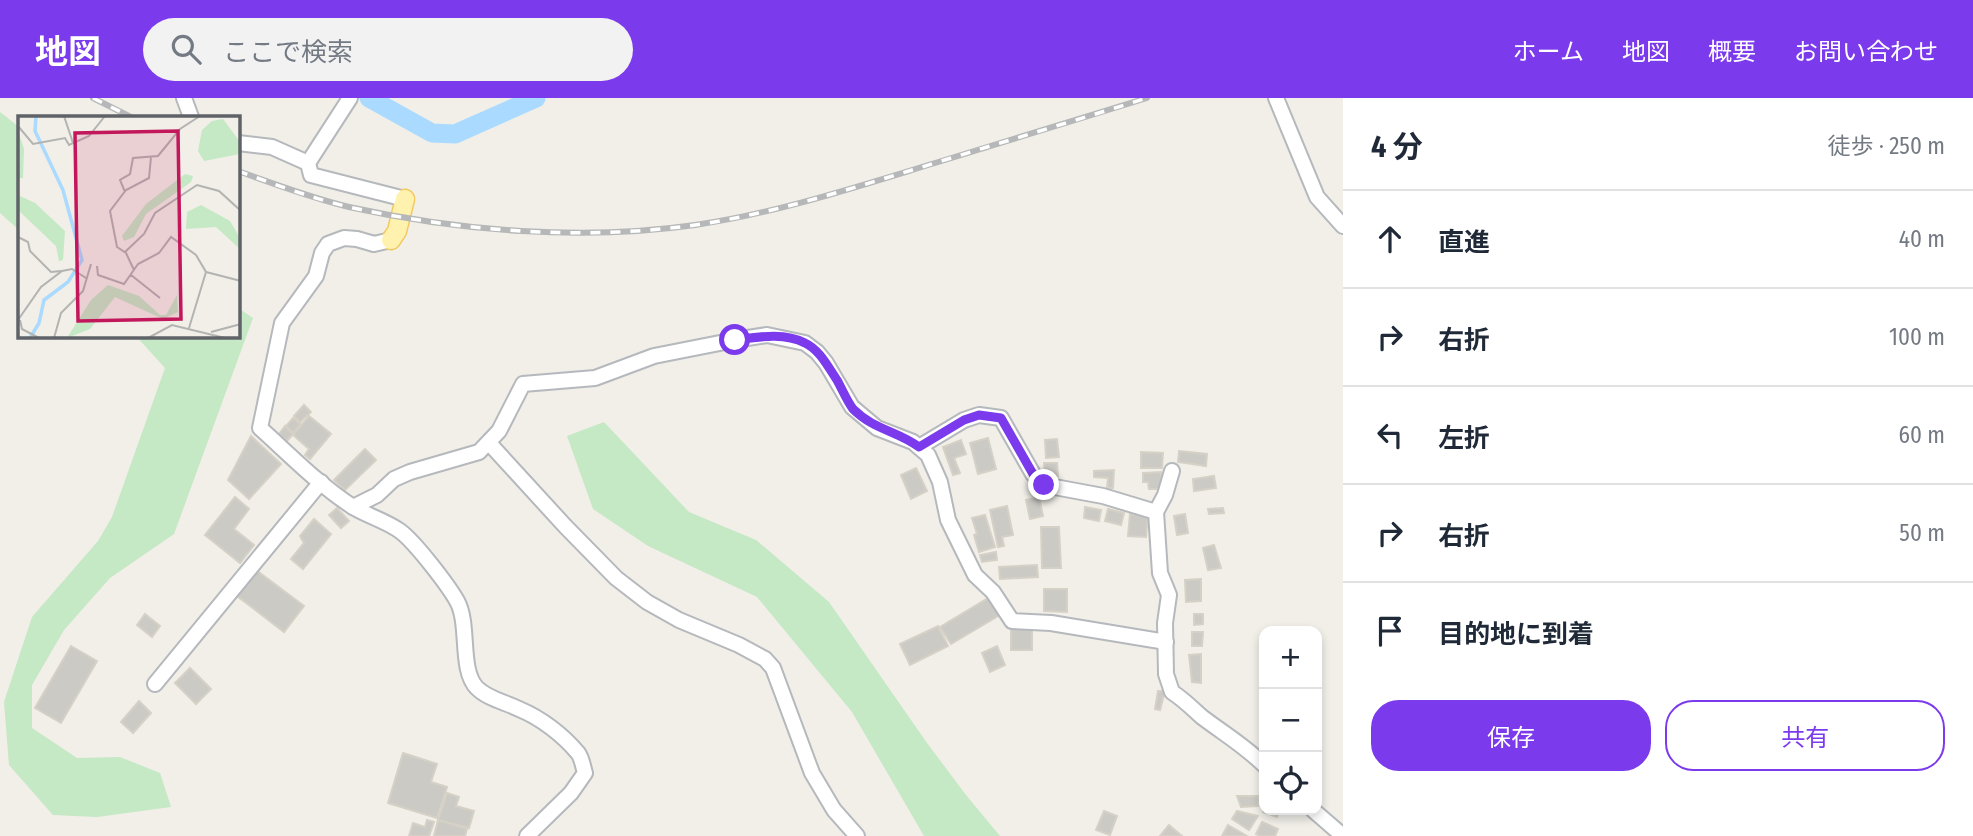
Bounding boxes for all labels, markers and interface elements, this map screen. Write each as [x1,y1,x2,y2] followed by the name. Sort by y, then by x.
[143,18,633,81] search box
[167,30,205,68] icon: search
[35,32,101,72] text: 地図
[223,37,353,68] text: ここで検索
[1513,38,1584,66] text: ホーム
[1622,38,1670,66] text: 地図
[1708,38,1756,66] text: 概要
[1794,38,1938,66] text: お問い合わせ
[18,116,240,338] inset map
[1371,129,1423,165] text: 4 分
[1828,132,1945,160] text: 徒歩 · 250 m
[1371,220,1409,258] icon: ahead
[1899,225,1945,253] text: 40 m
[1438,227,1490,258] text: 直進
[1371,318,1409,356] icon: right
[1889,323,1945,351] text: 100 m
[719,324,750,355] route start
[1438,325,1490,356] text: 右折
[1371,416,1409,454] icon: left
[1899,421,1945,449] text: 60 m
[1438,423,1490,454] text: 左折
[1028,469,1059,500] route end
[1371,514,1409,552] icon: right
[1899,519,1945,547] text: 50 m
[1438,521,1490,552] text: 右折
[1371,612,1409,650] icon: arrive
[1438,619,1594,650] text: 目的地に到着
[1259,626,1322,815] map controls
[1259,626,1322,689] button: +
[1259,689,1322,752] button: −
[1371,700,1651,771] button: 保存
[1665,700,1945,771] button: 共有
[1259,752,1322,815] button: locate

